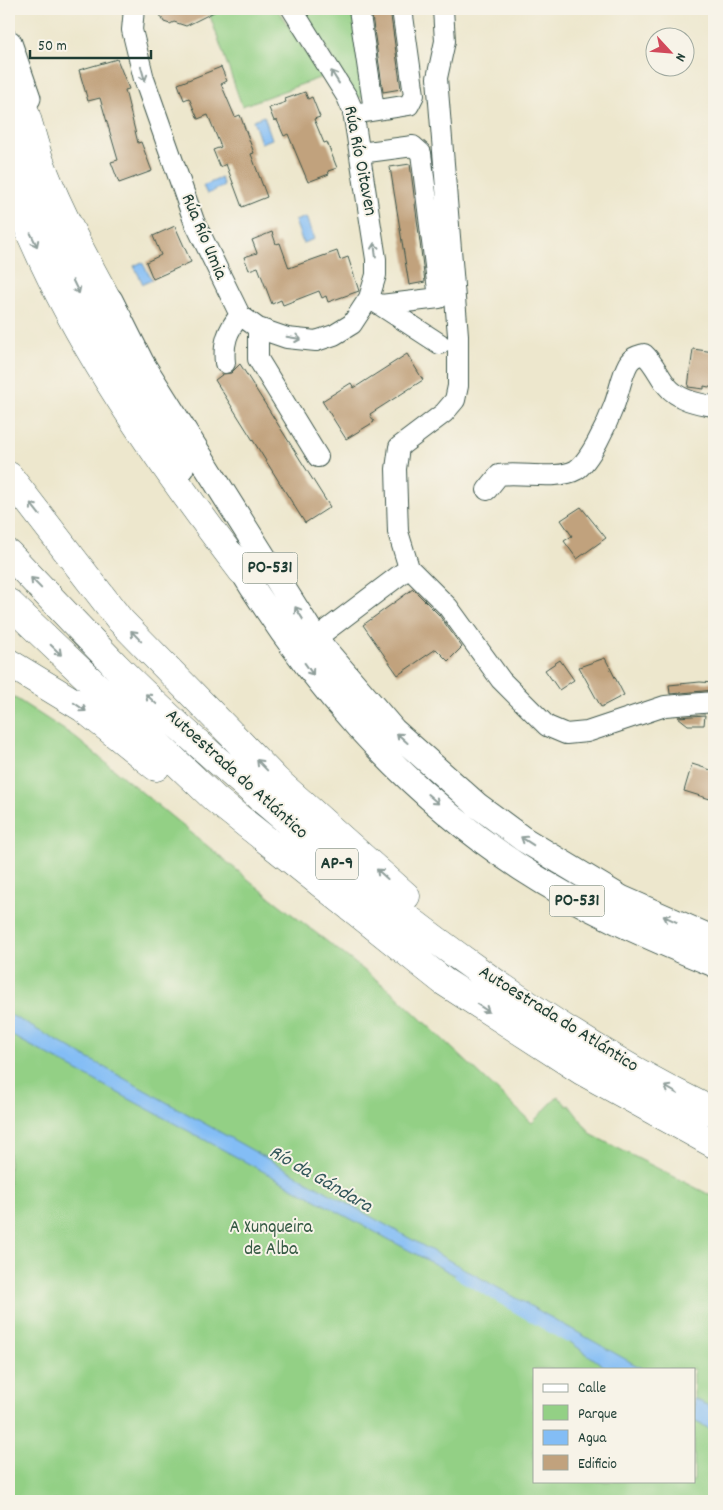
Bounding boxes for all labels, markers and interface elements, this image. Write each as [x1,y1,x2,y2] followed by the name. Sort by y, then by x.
[30,28,151,60] scale bar
[646,28,696,78] north arrow
[38,36,67,58] text: 50 m
[669,49,690,64] text: N
[139,65,148,81] one-way arrow
[329,70,339,84] one-way arrow
[335,104,383,218] street label: Rúa Río Oitaven
[173,190,234,285] street label: Rúa Río Umia
[29,232,39,247] one-way arrow
[370,243,380,259] one-way arrow
[72,280,82,295] one-way arrow
[285,334,301,344] one-way arrow
[29,503,40,516] one-way arrow
[242,552,298,584] road number: PO-531
[31,578,43,590] one-way arrow
[293,607,303,621] one-way arrow
[130,630,142,642] one-way arrow
[50,644,62,656] one-way arrow
[304,662,315,675] one-way arrow
[144,693,157,705] one-way arrow
[73,702,87,712] one-way arrow
[159,703,313,847] street label: Autoestrada do Atlántico
[396,732,409,744] one-way arrow
[256,759,268,771] one-way arrow
[426,793,439,805] one-way arrow
[521,836,535,846] one-way arrow
[316,849,358,880] road number: AP-9
[375,868,388,880] one-way arrow
[550,886,604,916] road number: PO-531
[663,913,678,923] one-way arrow
[473,960,643,1080] street label: Autoestrada do Atlántico
[476,1003,490,1013] one-way arrow
[664,1084,678,1094] one-way arrow
[263,1139,378,1222] water label: Río da Gándara
[230,1215,314,1264] park label: A Xunqueira de Alba
[533,1368,696,1482] legend
[578,1378,607,1400] text: Calle
[578,1404,618,1426] text: Parque
[578,1428,607,1450] text: Agua
[578,1454,617,1476] text: Edificio

